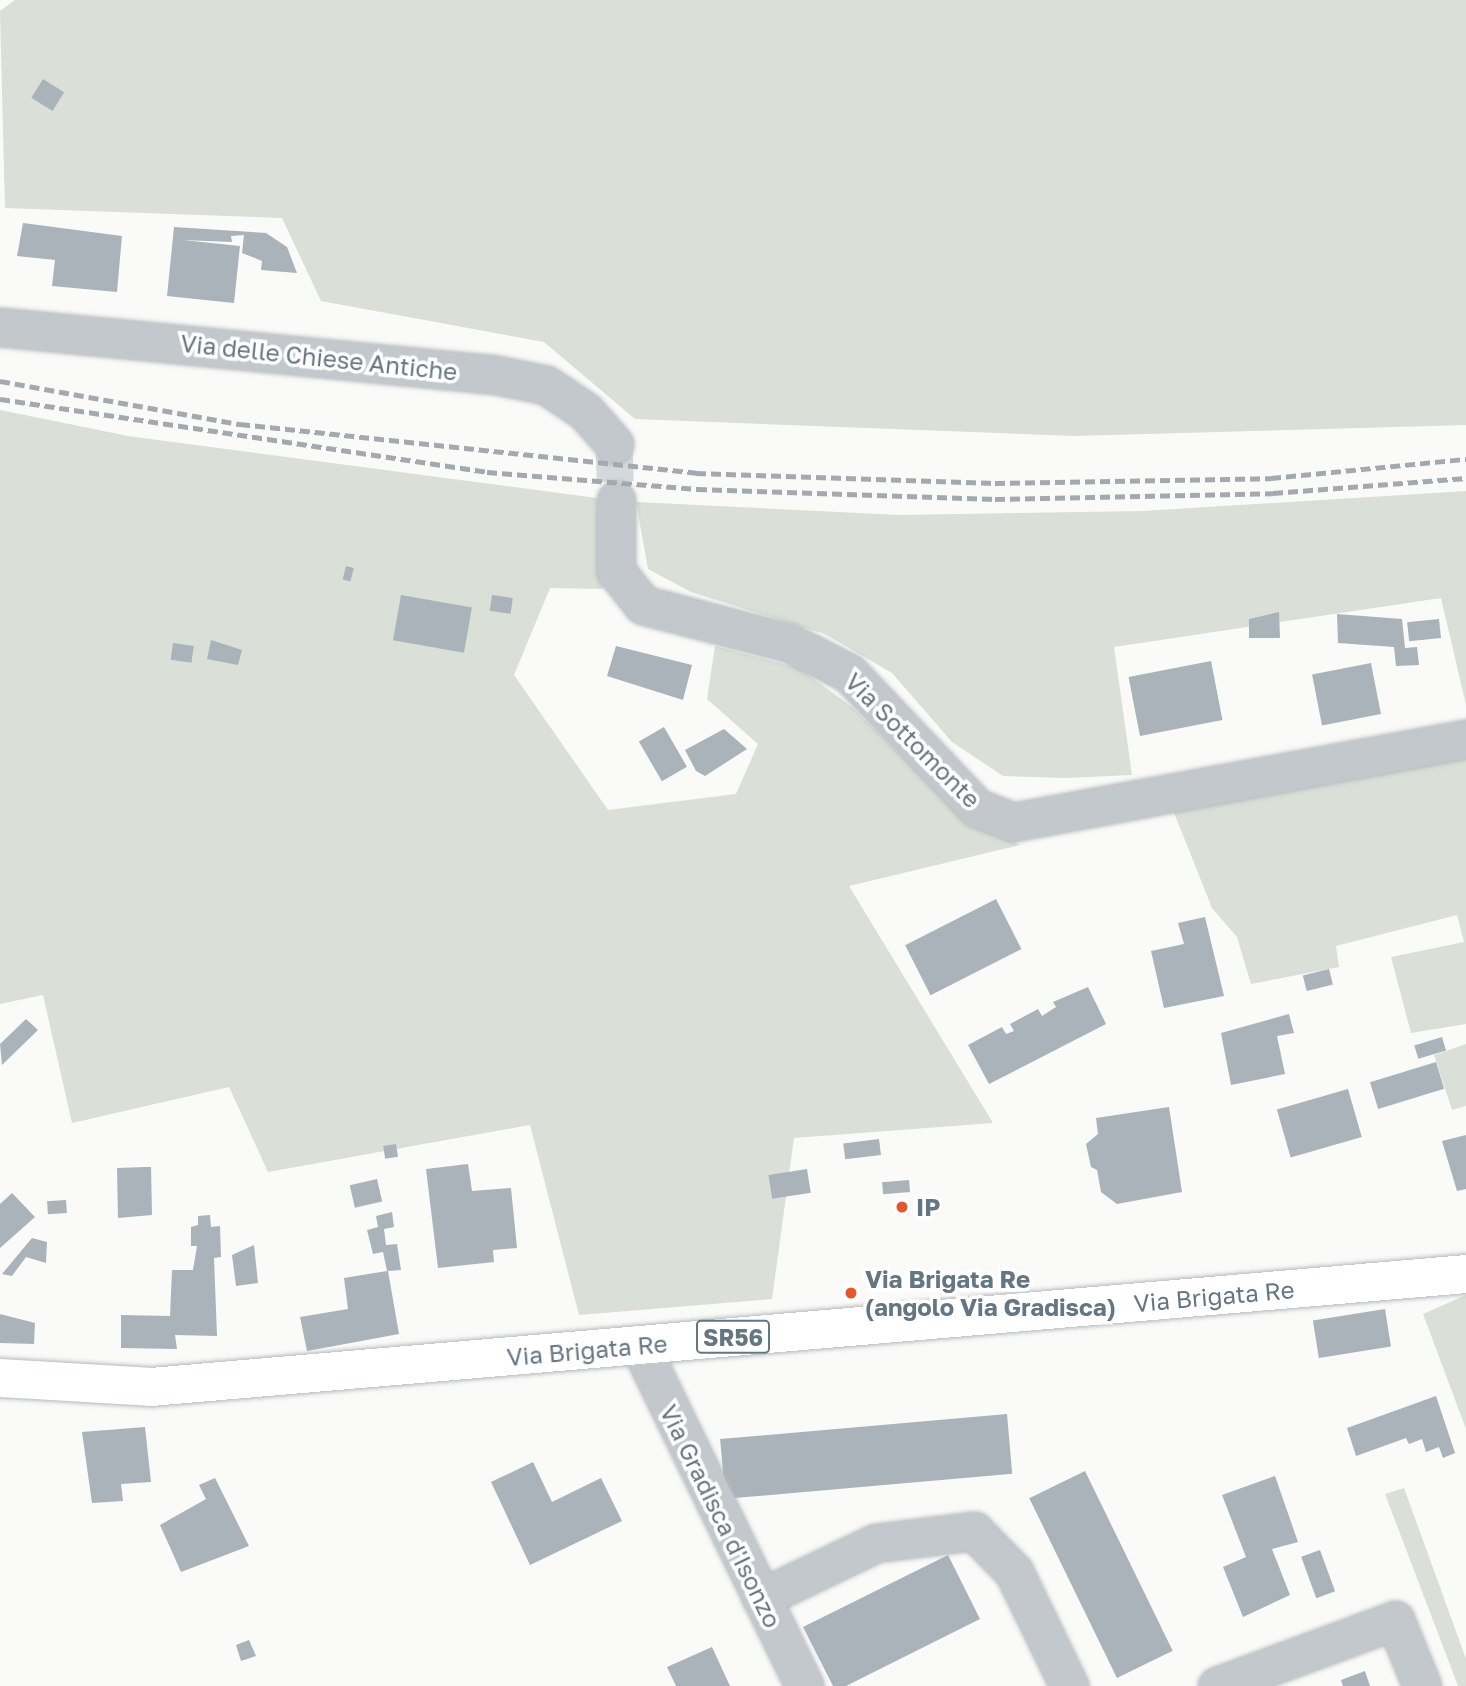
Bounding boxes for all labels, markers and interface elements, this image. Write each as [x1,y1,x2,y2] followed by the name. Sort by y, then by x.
[179,328,459,386] street label: Via delle Chiese Antiche
[840,667,986,813] street label: Via Sottomonte
[916,1193,940,1221] place label: IP
[894,1199,910,1215] marker: IP
[865,1265,1116,1321] place label: Via Brigata Re (angolo Via Gradisca)
[1132,1275,1296,1317] street label: Via Brigata Re
[843,1285,859,1301] marker: Via Brigata Re (angolo Via Gradisca)
[694,1318,772,1356] road number: SR56
[505,1329,669,1371] street label: Via Brigata Re
[655,1400,787,1632] street label: Via Gradisca d'Isonzo

